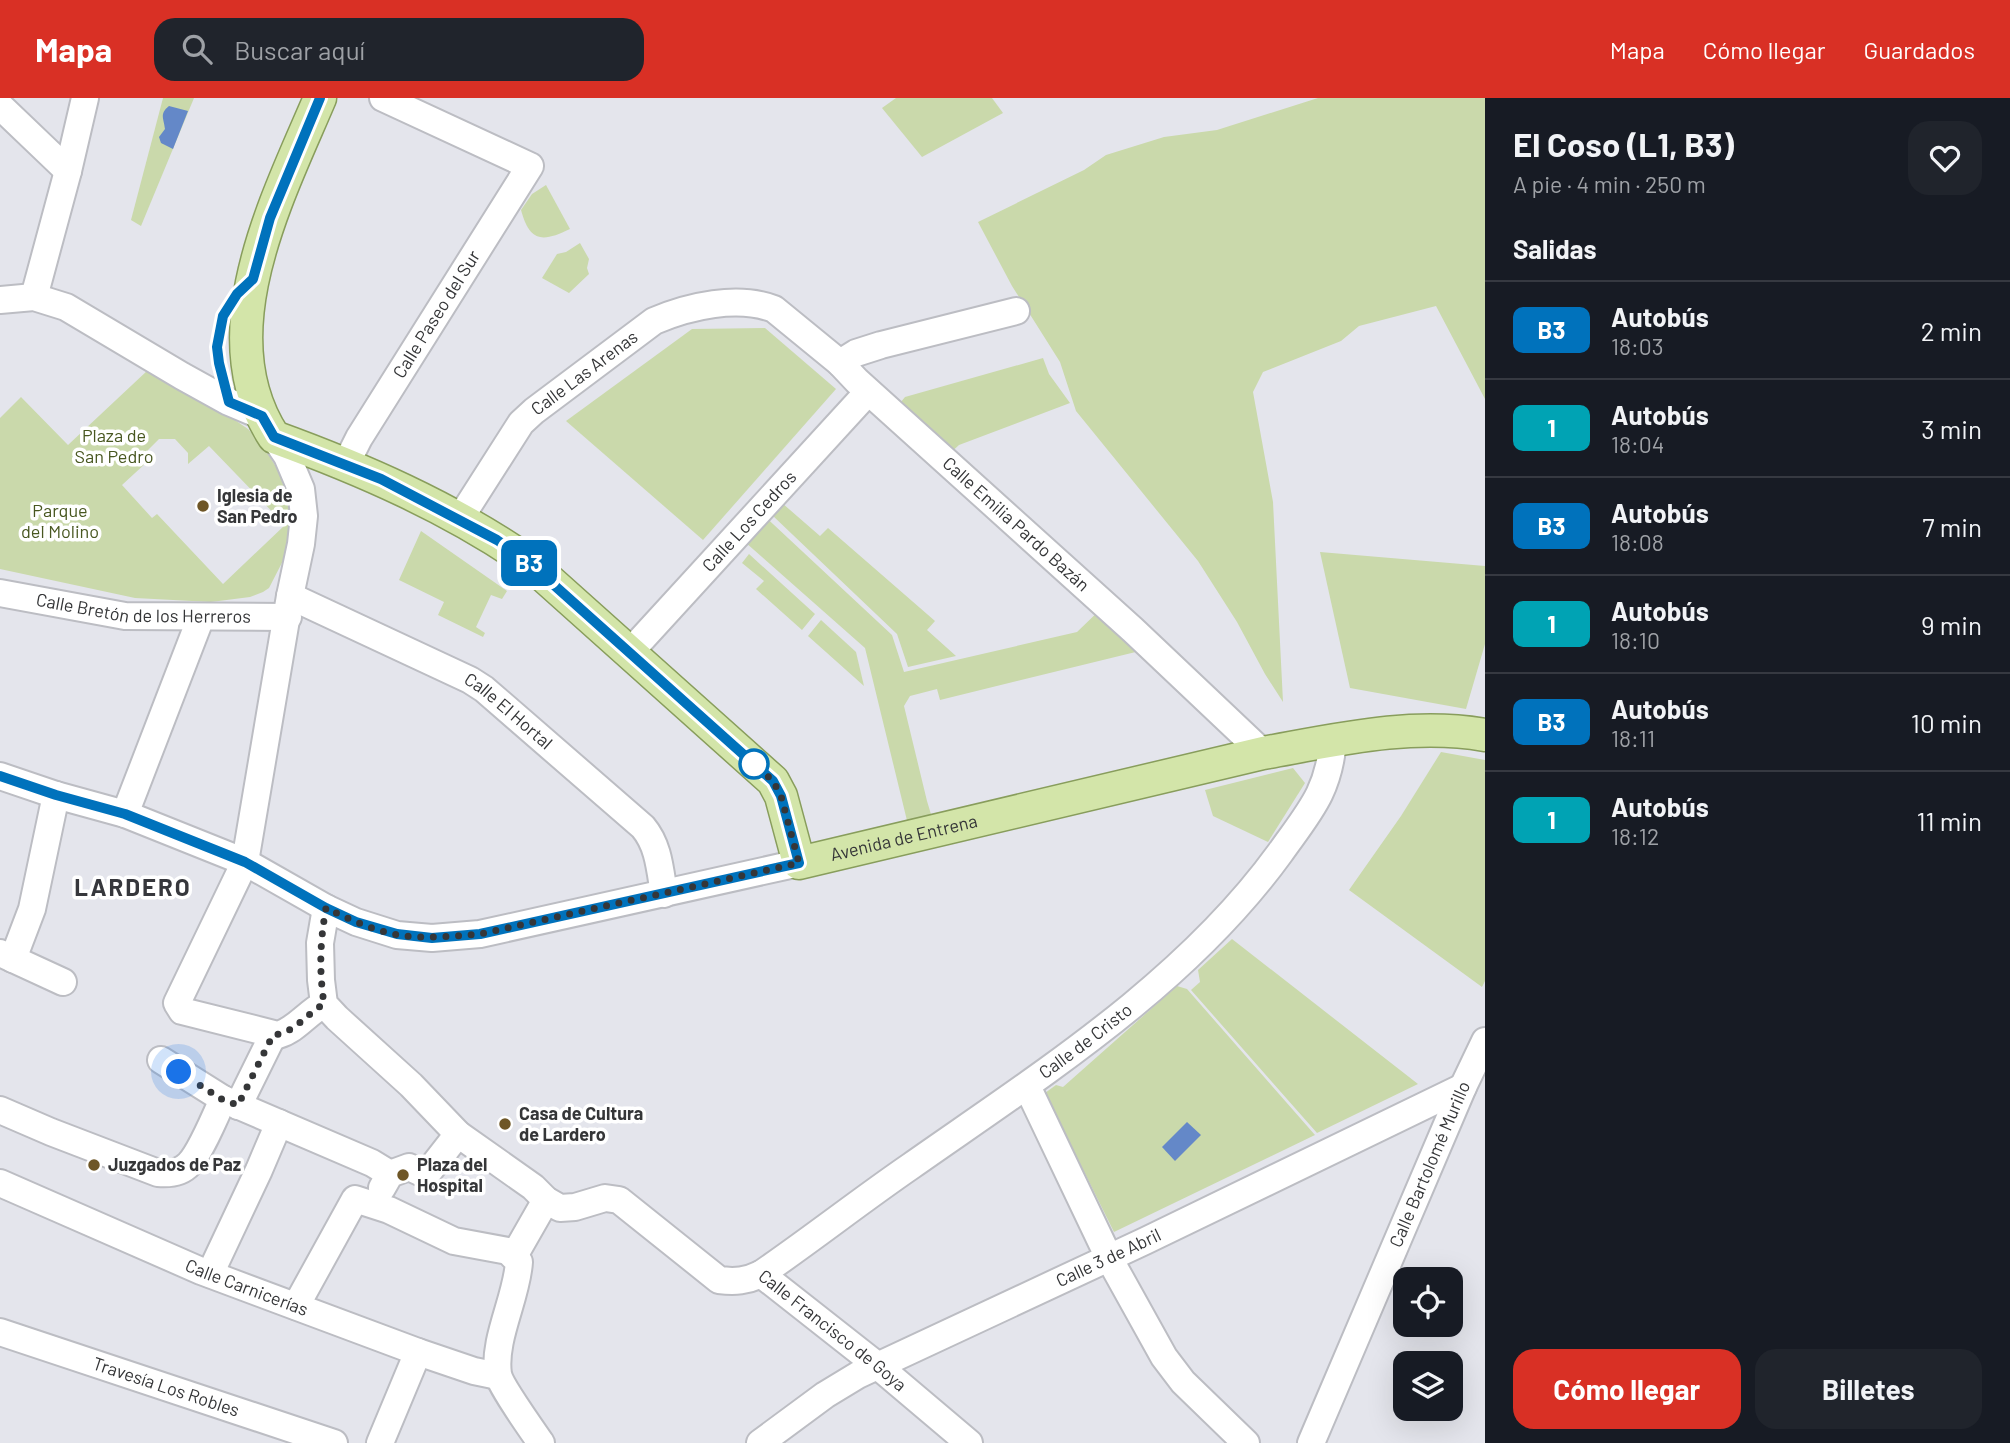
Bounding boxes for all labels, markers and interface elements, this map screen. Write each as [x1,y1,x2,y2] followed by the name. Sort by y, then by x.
[154,18,644,81] search box
[35,29,112,69] text: Mapa
[178,30,216,68] icon: search
[234,34,365,65] text: Buscar aquí
[1610,35,1665,64] text: Mapa
[1703,35,1825,64] text: Cómo llegar
[1863,35,1975,64] text: Guardados
[1908,121,1982,195] button: heart
[1513,124,1734,164] text: El Coso (L1, B3)
[1513,170,1706,198] text: A pie · 4 min · 250 m
[1513,233,1597,264] text: Salidas
[387,245,484,382] street label: Calle Paseo del Sur
[1611,301,1709,332] text: Autobús
[1538,315,1565,344] text: B3
[1921,315,1982,346] text: 2 min
[526,325,642,419] street label: Calle Las Arenas
[1611,332,1664,360] text: 18:03
[1611,399,1709,430] text: Autobús
[1547,413,1556,442] text: 1
[1921,413,1982,444] text: 3 min
[74,424,154,467] park label: Plaza de San Pedro
[1611,430,1665,458] text: 18:04
[938,452,1094,595] street label: Calle Emilia Pardo Bazán
[697,466,800,576] street label: Calle Los Cedros
[217,484,297,527] place label: Iglesia de San Pedro
[1611,497,1709,528] text: Autobús
[195,498,211,514] marker: Iglesia de San Pedro
[21,499,99,542] park label: Parque del Molino
[1538,511,1565,540] text: B3
[1922,511,1982,542] text: 7 min
[1611,528,1664,556] text: 18:08
[498,540,560,586] line badge: B3
[515,548,543,577] text: B3
[34,588,251,627] street label: Calle Bretón de los Herreros
[1611,595,1709,626] text: Autobús
[1547,609,1556,638] text: 1
[1921,609,1982,640] text: 9 min
[1611,626,1660,654] text: 18:10
[460,667,558,754] street label: Calle El Hortal
[1611,693,1709,724] text: Autobús
[1538,707,1565,736] text: B3
[1911,707,1982,738] text: 10 min
[1611,724,1655,752] text: 18:11
[739,749,769,779] unlabelled marker
[1611,791,1709,822] text: Autobús
[1547,805,1556,834] text: 1
[1916,805,1982,836] text: 11 min
[828,809,979,865] street label: Avenida de Entrena
[1611,822,1659,850] text: 18:12
[74,872,192,901] district label: LARDERO
[1034,998,1136,1083] street label: Calle de Cristo
[161,1054,196,1089] your location
[1384,1077,1474,1250] street label: Calle Bartolomé Murillo
[519,1102,643,1145] place label: Casa de Cultura de Lardero
[497,1116,513,1132] marker: Casa de Cultura de Lardero
[108,1153,241,1175] place label: Juzgados de Paz
[417,1153,487,1196] place label: Plaza del Hospital
[86,1157,102,1173] marker: Juzgados de Paz
[395,1167,411,1183] marker: Plaza del Hospital
[1052,1223,1164,1291] street label: Calle 3 de Abril
[182,1254,311,1320] street label: Calle Carnicerías
[754,1264,911,1395] street label: Calle Francisco de Goya
[1393,1267,1463,1421] map controls
[1393,1267,1463,1337] button: locate
[1513,1349,1741,1429] button: Cómo llegar
[1755,1349,1982,1429] button: Billetes
[1393,1351,1463,1421] button: layers
[90,1352,243,1421] street label: Travesía Los Robles

